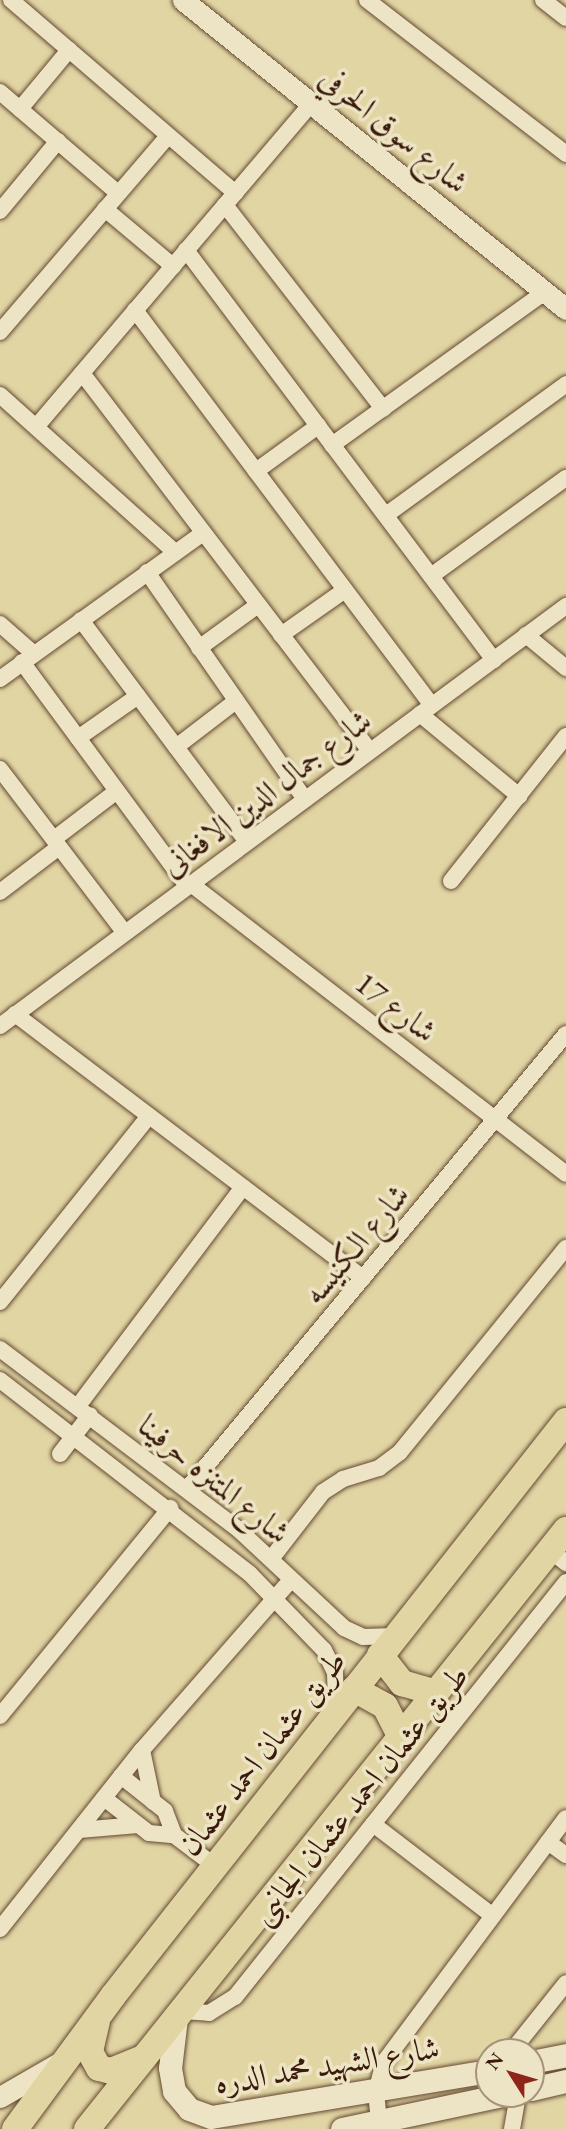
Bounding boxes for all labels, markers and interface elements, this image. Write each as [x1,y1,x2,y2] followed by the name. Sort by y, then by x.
[312,58,476,202] street label: شارع سوق الحرفي
[153,701,379,885] street label: شارع جمال الدين الافغانى
[348,963,444,1051] street label: شارع 17
[295,1176,417,1312] street label: شارع الكنيسه
[130,1406,298,1552] street label: شارع المتنزه حرفينا
[170,1643,354,1863] street label: طريق عثمان احمد عثمان
[243,1657,477,1933] street label: طريق عثمان احمد عثمان الجانبى
[212,2028,442,2102] street label: شارع الشهيد محمد الدره
[475,2038,545,2108] north arrow
[480,2048,509,2075] text: N

